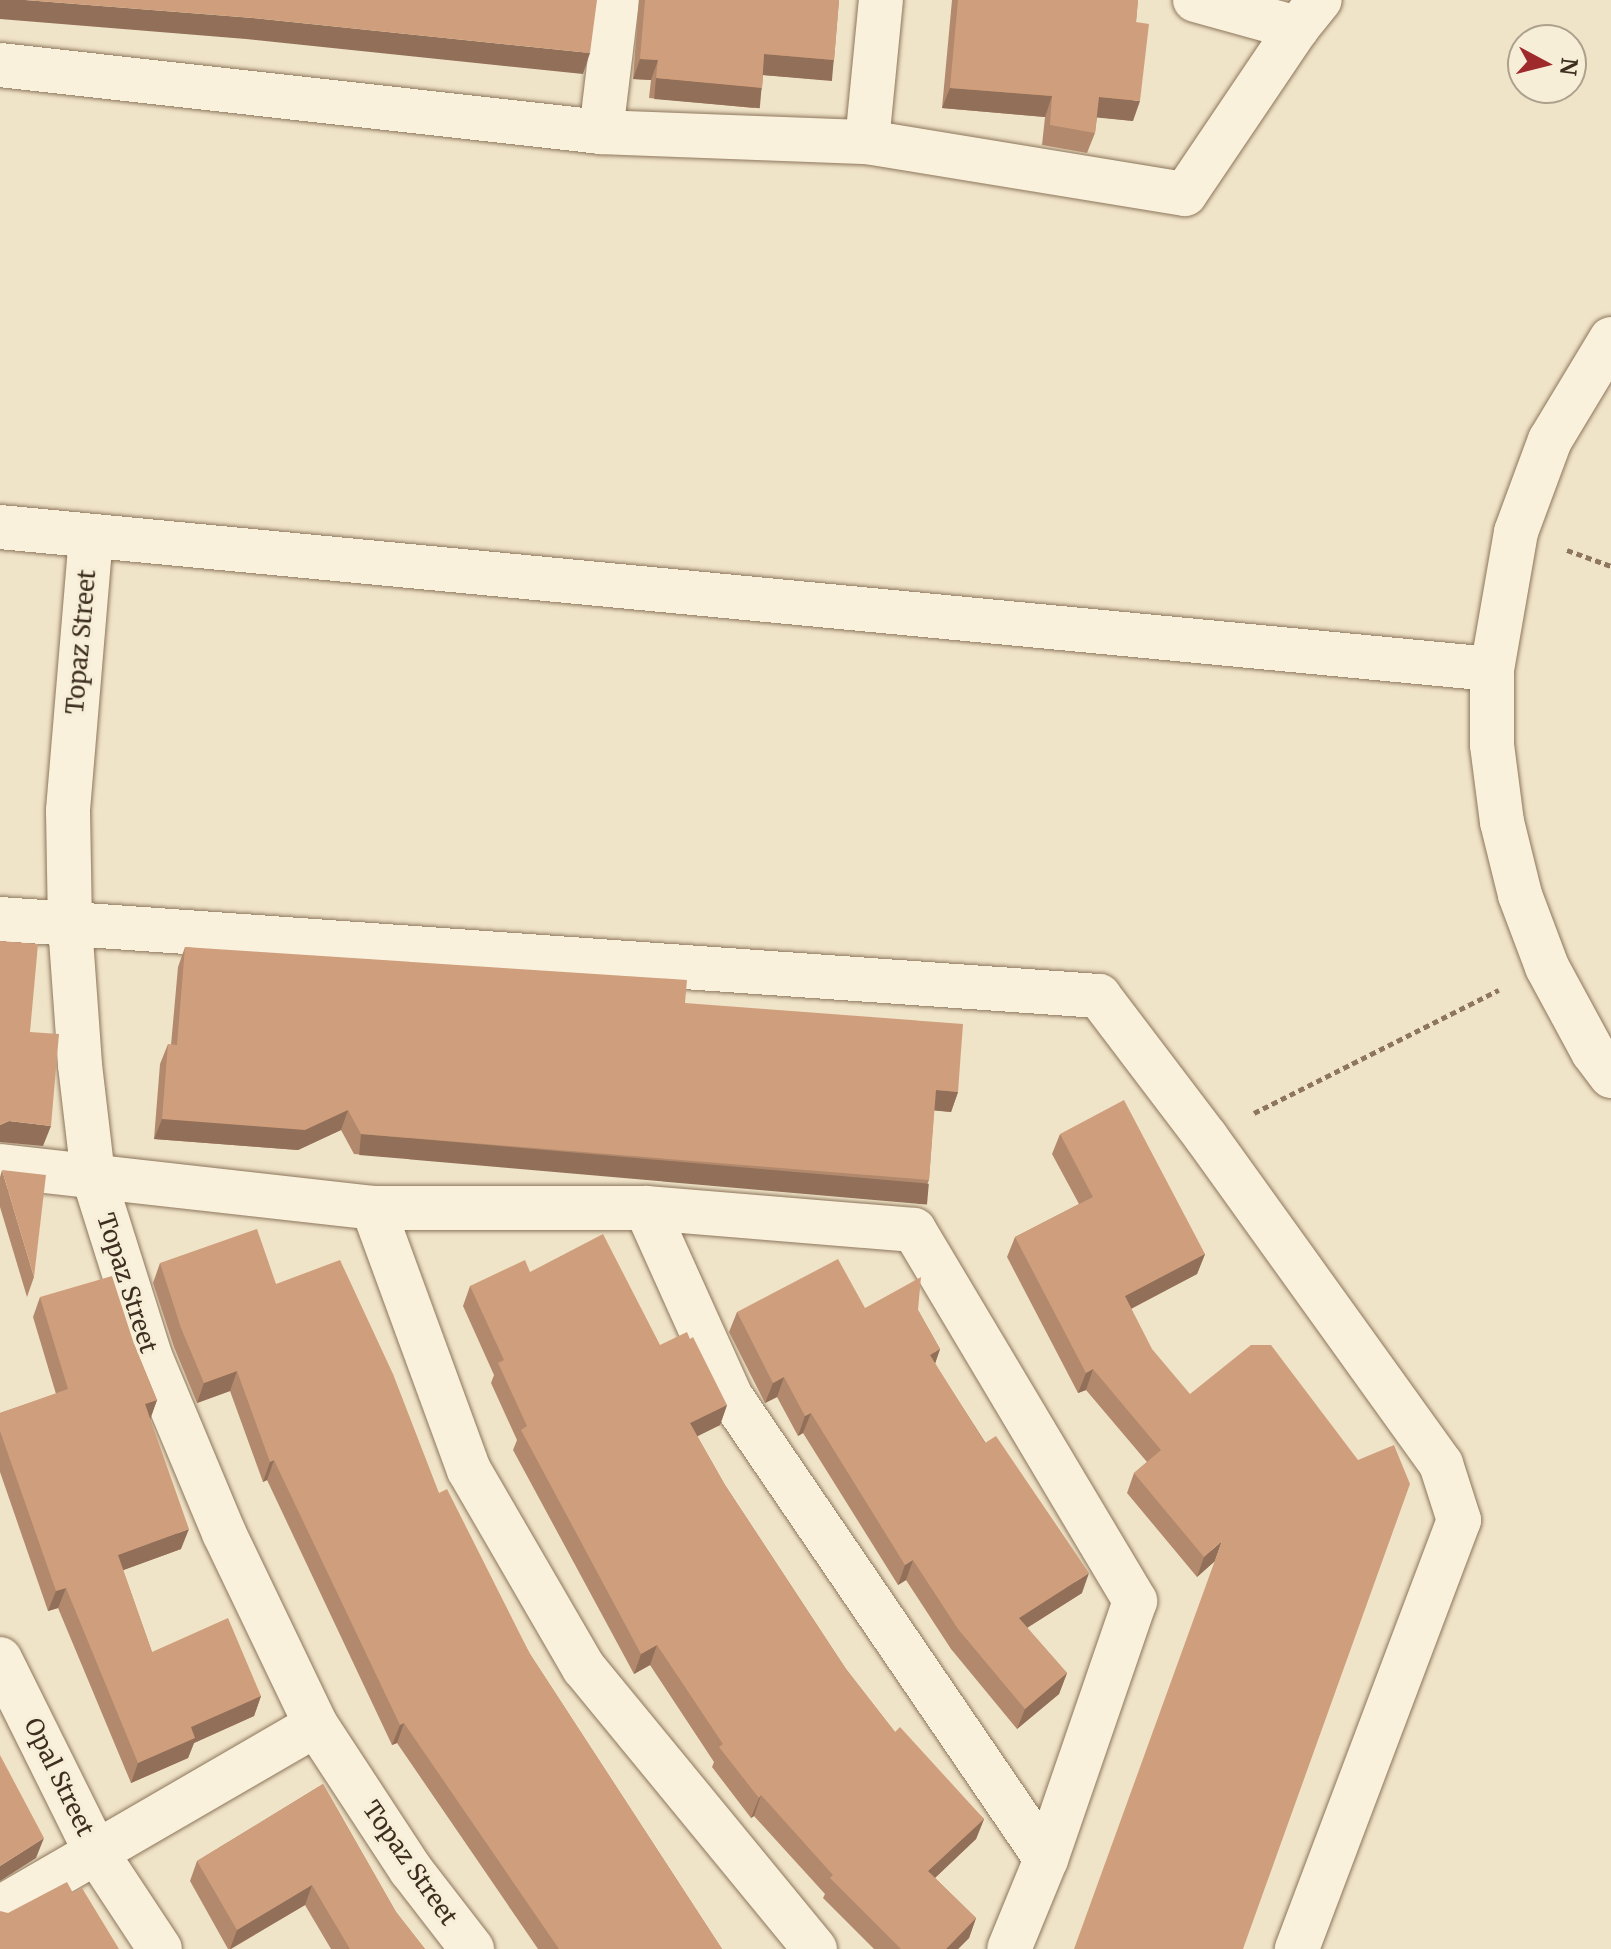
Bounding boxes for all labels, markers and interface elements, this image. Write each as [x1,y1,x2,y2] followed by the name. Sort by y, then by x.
[1507,24,1587,104] north arrow
[1554,56,1584,77] text: N
[60,568,102,716] street label: Topaz Street
[91,1210,163,1356] street label: Topaz Street
[18,1713,100,1841] street label: Opal Street
[357,1795,463,1931] street label: Topaz Street

